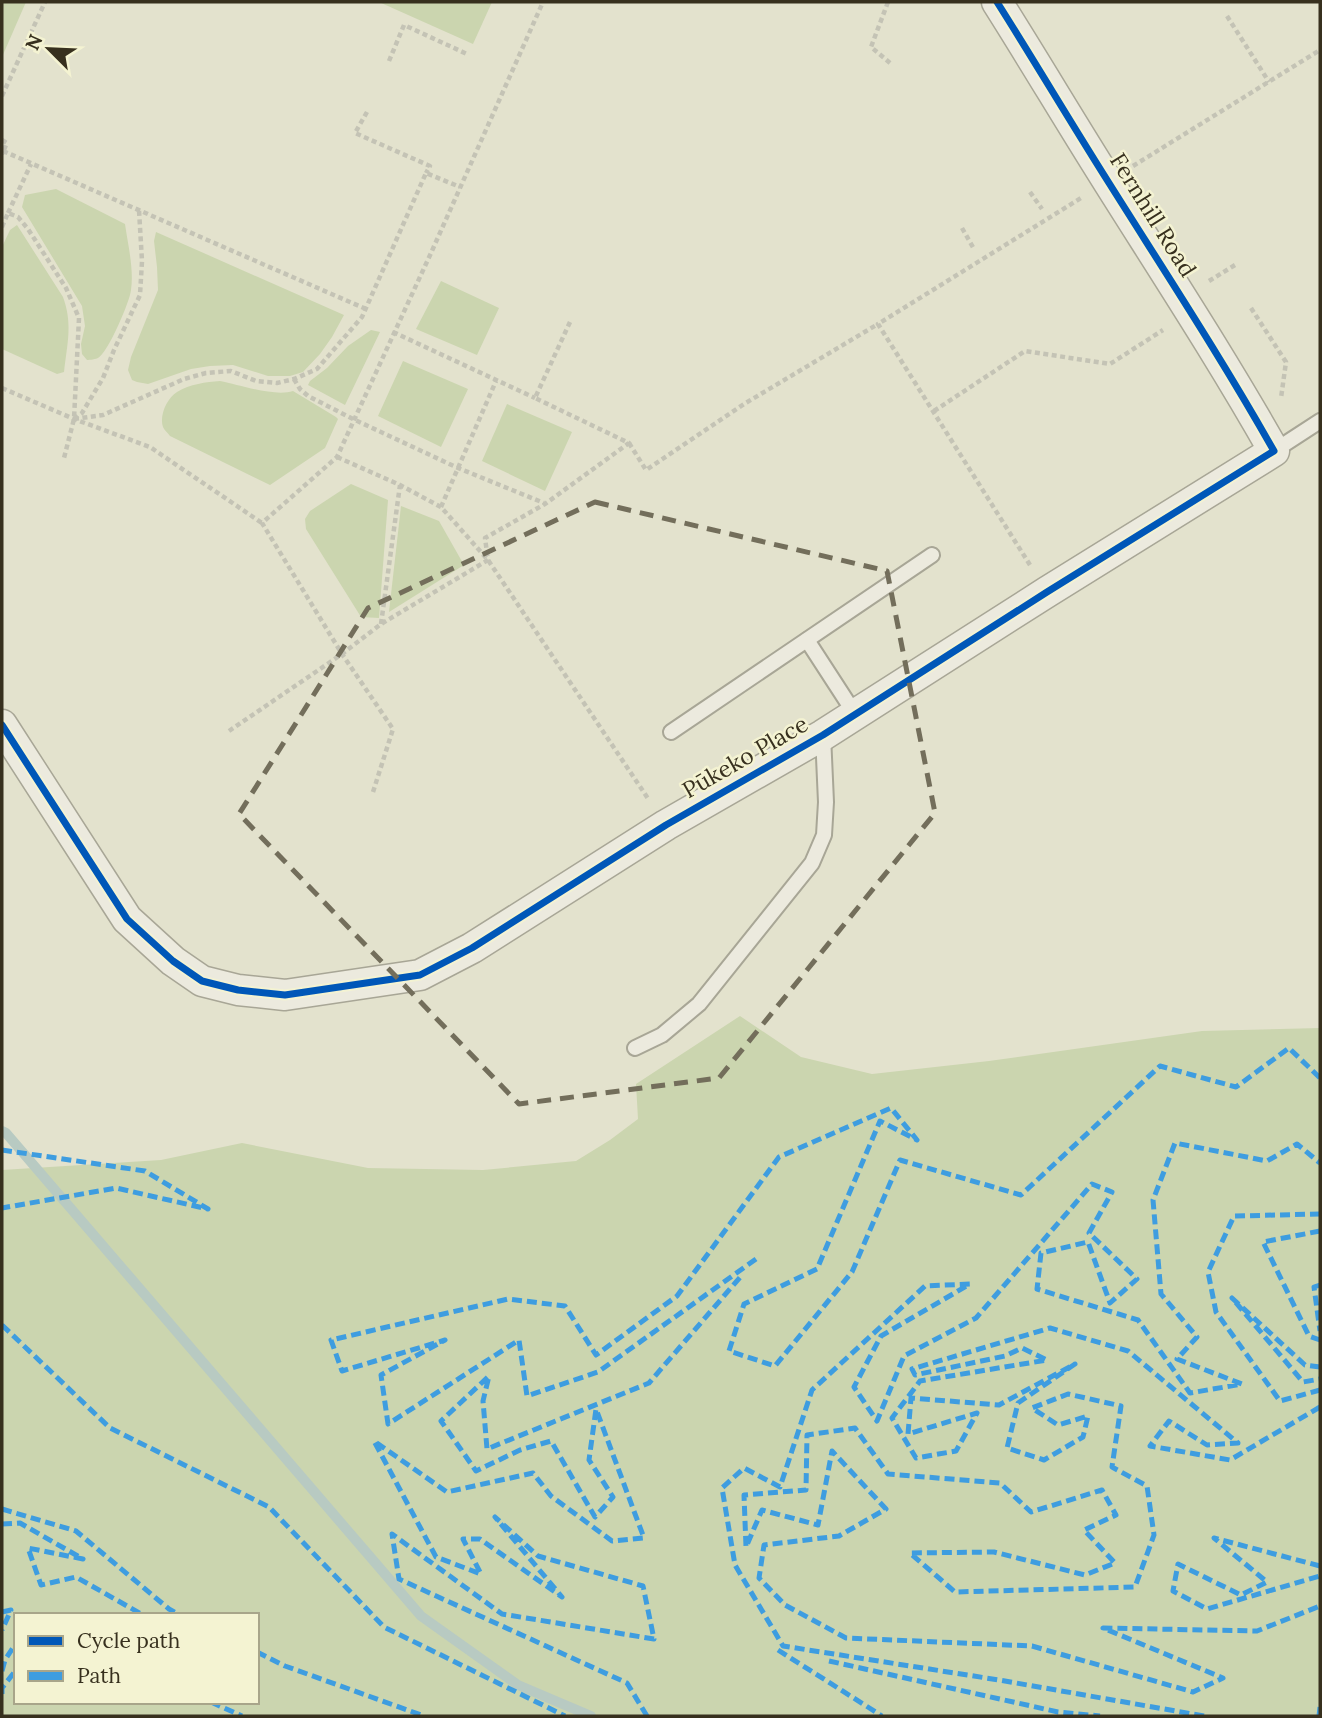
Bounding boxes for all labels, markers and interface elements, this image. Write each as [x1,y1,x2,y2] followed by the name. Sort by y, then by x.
[14,14,84,84] north arrow
[20,30,48,54] text: N
[1104,147,1203,282] street label: Fernhill Road
[677,709,813,804] street label: Pūkeko Place
[14,1613,259,1704] legend
[77,1627,180,1654] text: Cycle path
[77,1662,121,1689] text: Path

